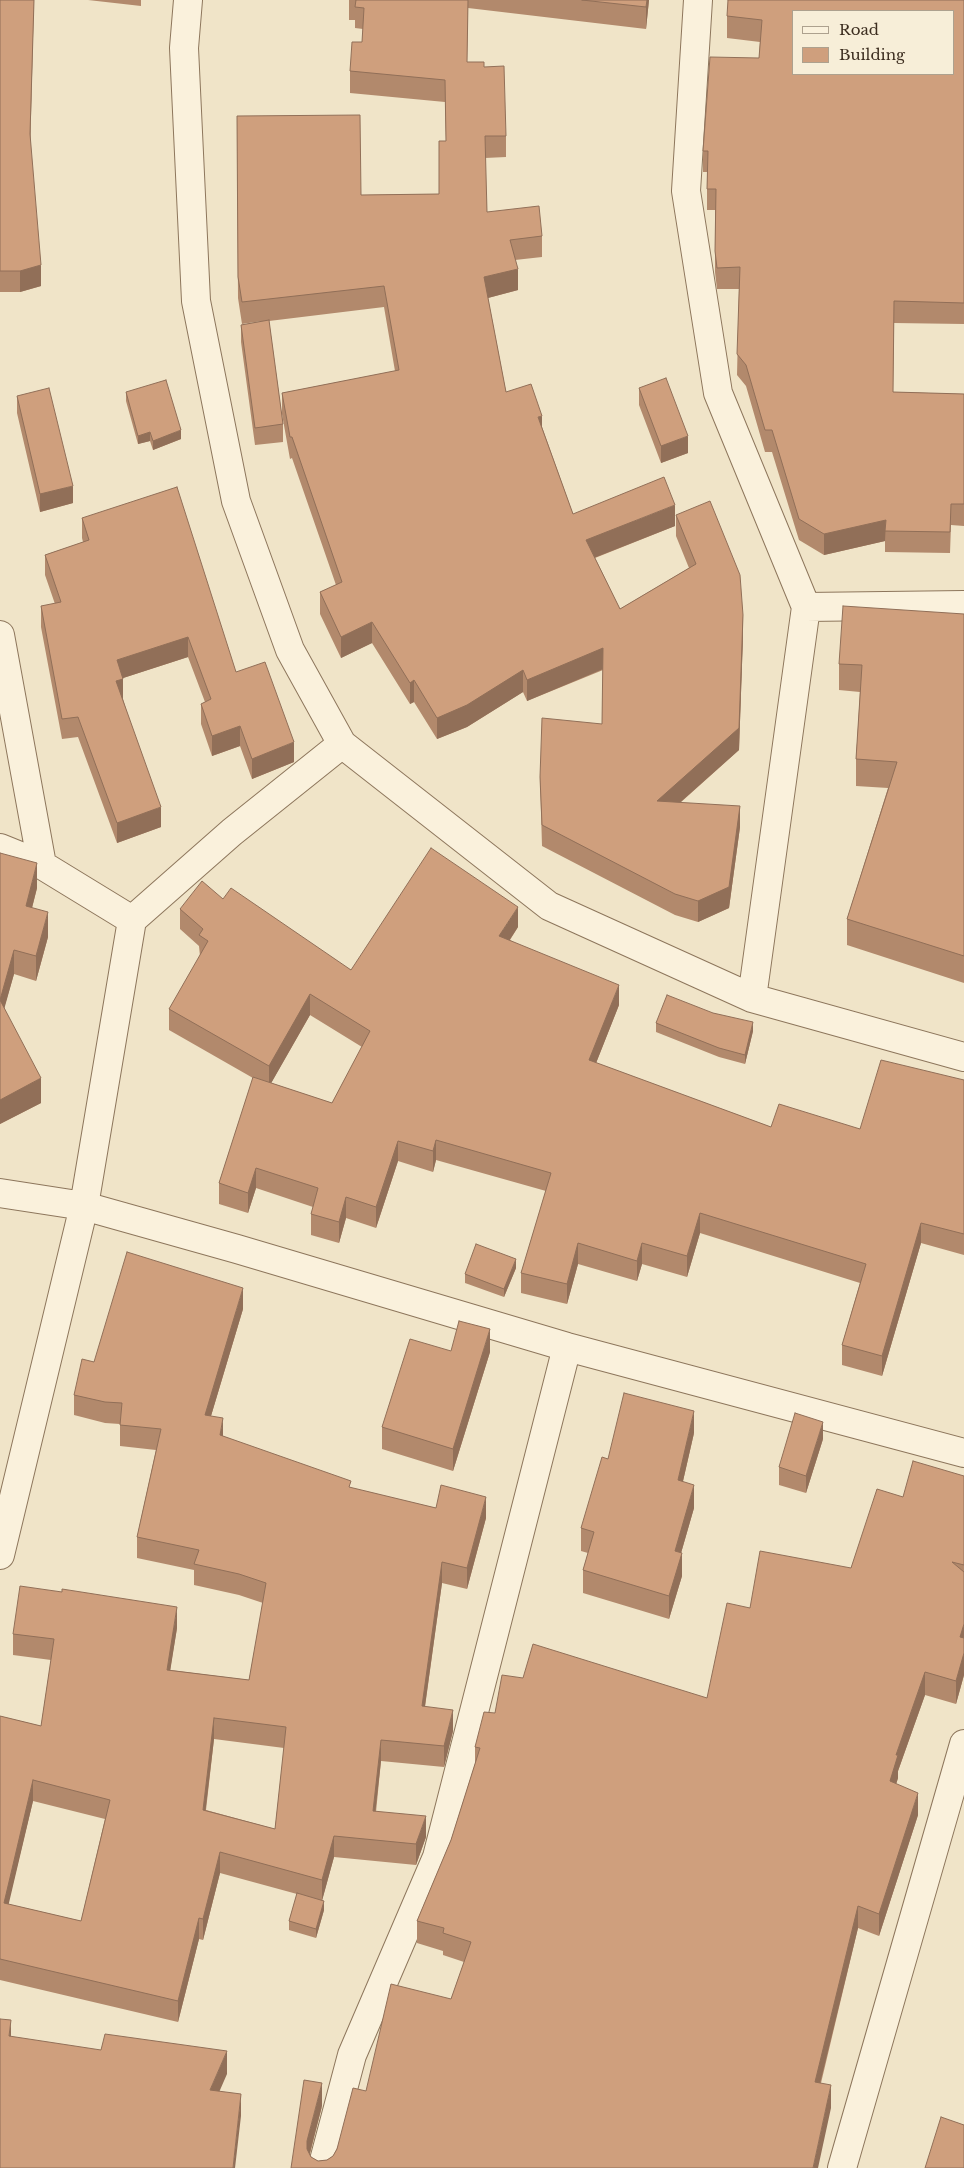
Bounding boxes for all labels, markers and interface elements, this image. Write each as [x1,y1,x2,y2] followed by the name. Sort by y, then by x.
[792,10,954,75] legend
[839,20,879,39] text: Road
[839,45,905,64] text: Building

